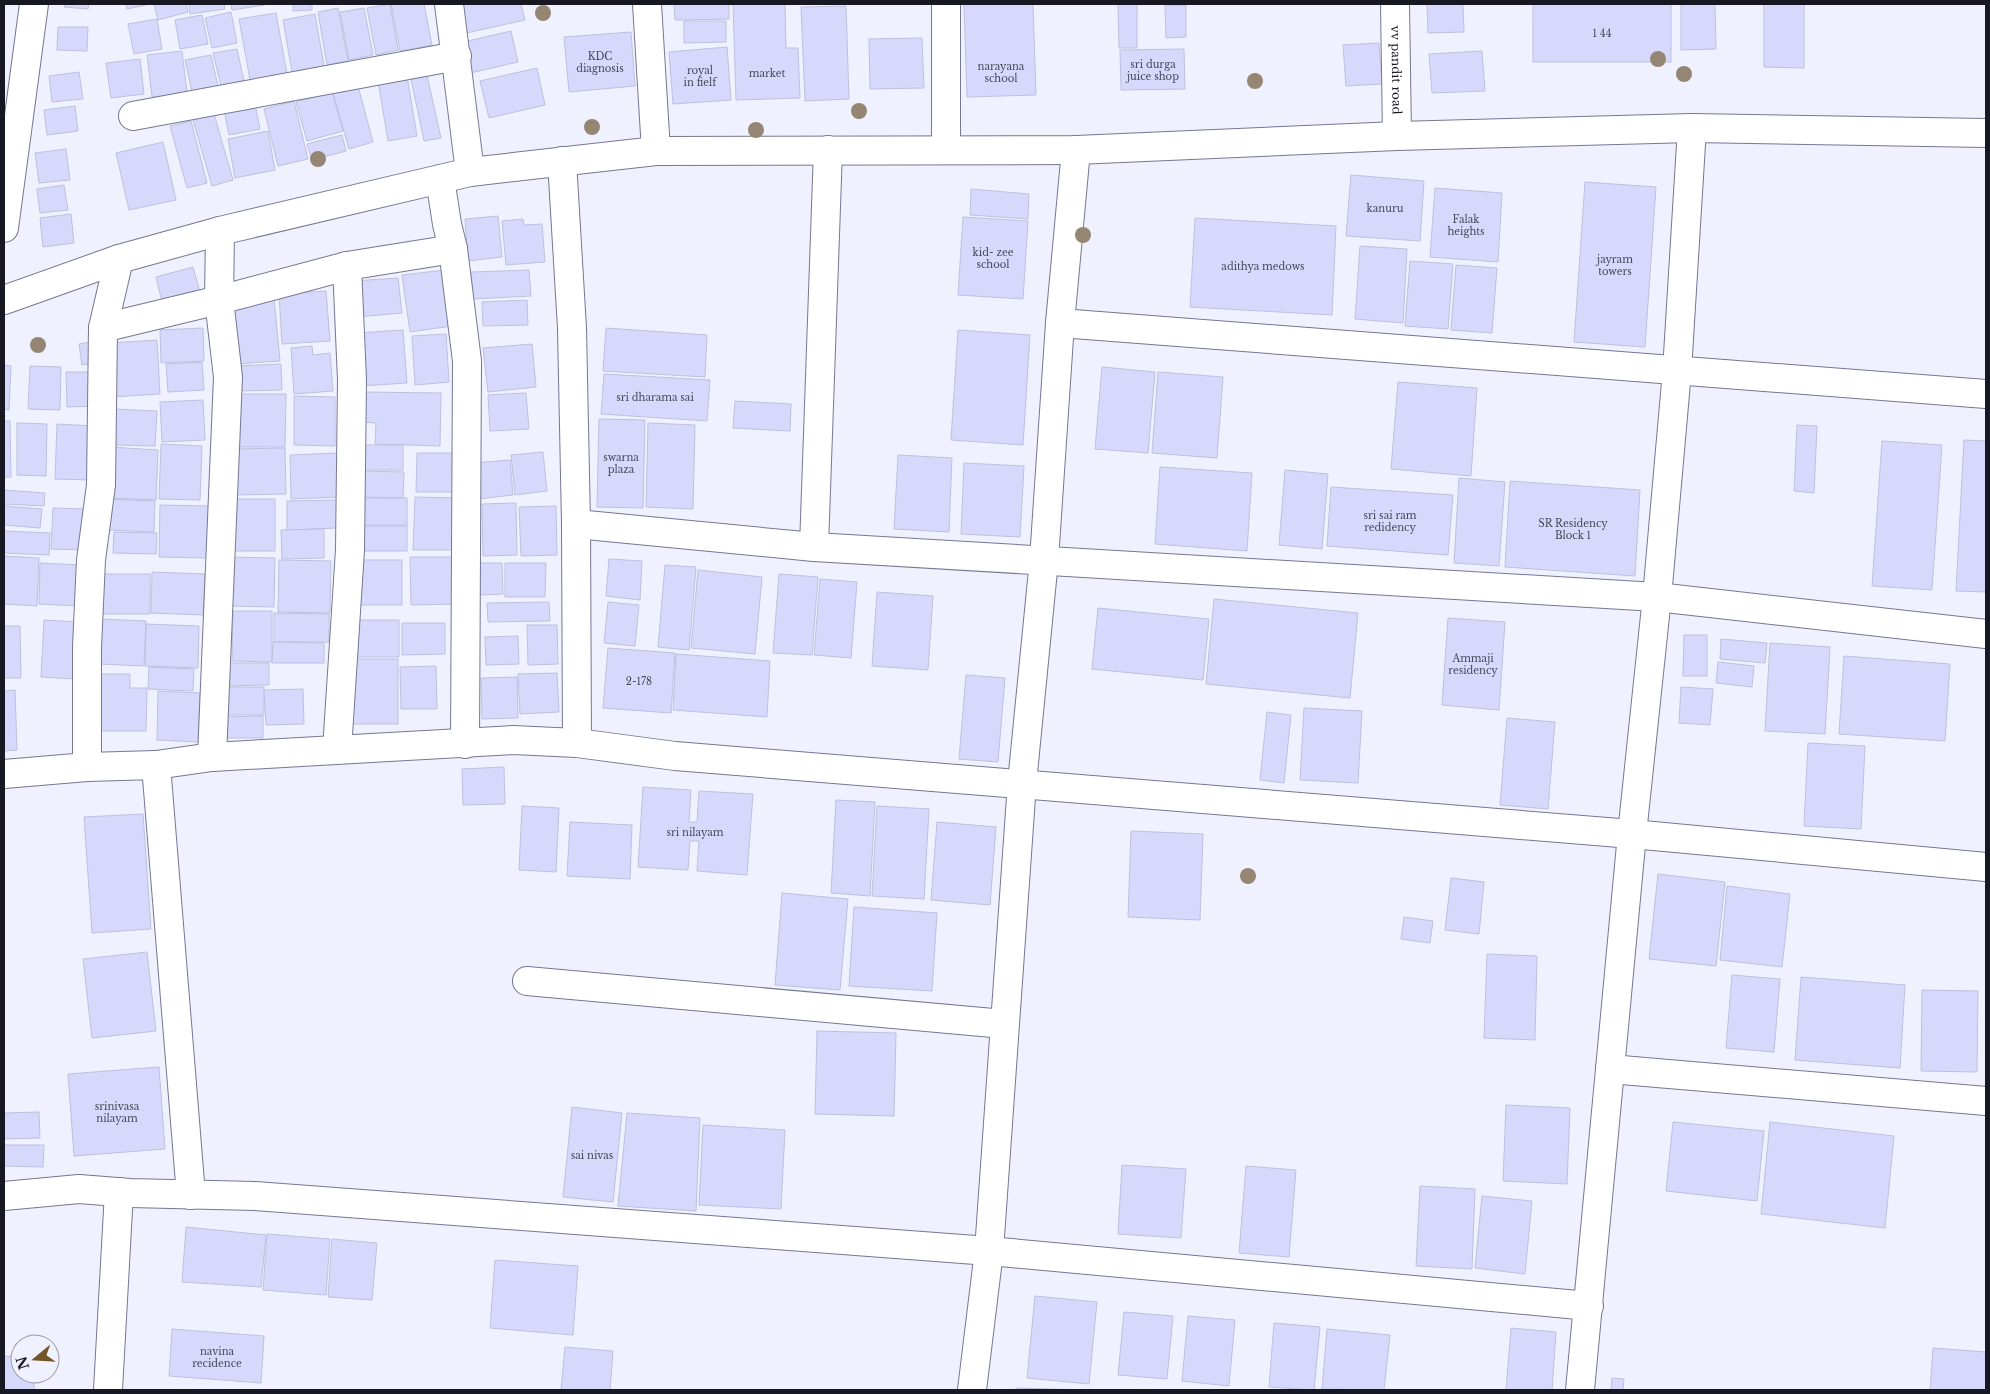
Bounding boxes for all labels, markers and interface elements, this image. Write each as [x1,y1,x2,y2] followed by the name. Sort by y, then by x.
[1388,25,1405,115] street label: vv pandit road
[1592,27,1612,40] house number: 1 44
[576,50,624,75] house number: KDC diagnosis
[1125,58,1179,83] house number: sri durga juice shop
[978,60,1025,85] house number: narayana school
[684,64,718,89] house number: royal in fielf
[749,67,785,80] house number: market
[1367,202,1404,215] house number: kanuru
[1447,213,1485,238] house number: Falak heights
[973,246,1014,271] house number: kid- zee school
[1595,253,1633,278] house number: jayram towers
[1221,260,1305,273] house number: adithya medows
[616,391,694,404] house number: sri dharama sai
[603,451,639,476] house number: swarna plaza
[1364,509,1417,534] house number: sri sai ram redidency
[1538,517,1608,542] house number: SR Residency Block 1
[1448,652,1498,677] house number: Ammaji residency
[626,675,652,688] house number: 2-178
[666,826,724,839] house number: sri nilayam
[95,1100,140,1125] house number: srinivasa nilayam
[571,1149,614,1162] house number: sai nivas
[10,1334,60,1384] north arrow
[192,1345,242,1370] house number: navina recidence
[12,1354,33,1372] text: N

